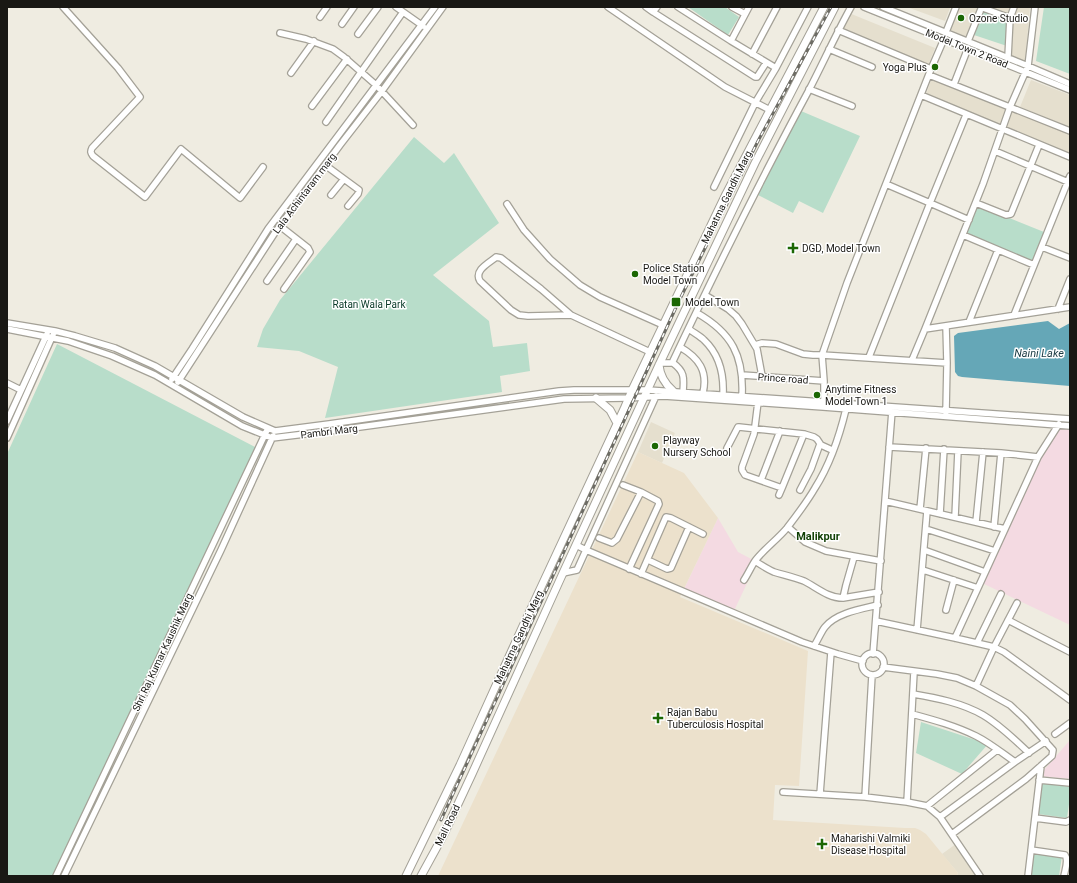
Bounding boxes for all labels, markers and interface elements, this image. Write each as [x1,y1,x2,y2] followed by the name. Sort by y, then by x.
[956,13,966,23] marker: Ozone Studio
[969,13,1029,24] place label: Ozone Studio
[924,27,1010,70] street label: Model Town 2 Road
[883,62,927,73] place label: Yoga Plus
[930,62,940,72] marker: Yoga Plus
[699,149,754,245] street label: Mahatma Gandhi Marg
[270,151,338,236] street label: Lala Achintaram marg
[787,242,799,254] marker: DGD, Model Town
[802,243,880,254] place label: DGD, Model Town
[643,263,704,286] place label: Police Station Model Town
[630,269,640,279] marker: Police Station Model Town
[670,296,682,308] marker: Model Town
[685,297,739,308] place label: Model Town
[333,299,406,310] park label: Ratan Wala Park
[1014,347,1064,360] water label: Naini Lake
[757,371,809,386] street label: Prince road
[825,384,896,407] place label: Anytime Fitness Model Town 1
[812,390,822,400] marker: Anytime Fitness Model Town 1
[300,423,358,440] street label: Pambri Marg
[663,435,731,458] place label: Playway Nursery School
[650,441,660,451] marker: Playway Nursery School
[796,530,840,543] district label: Malikpur
[492,589,545,686] street label: Mahatma Gandhi Marg
[130,591,195,713] street label: Shri Raj Kumar Kaushik Marg
[667,707,764,730] place label: Rajan Babu Tuberculosis Hospital
[652,712,664,724] marker: Rajan Babu Tuberculosis Hospital
[433,803,462,848] street label: Mall Road
[831,833,910,856] place label: Maharishi Valmiki Disease Hospital
[816,838,828,850] marker: Maharishi Valmiki Disease Hospital

